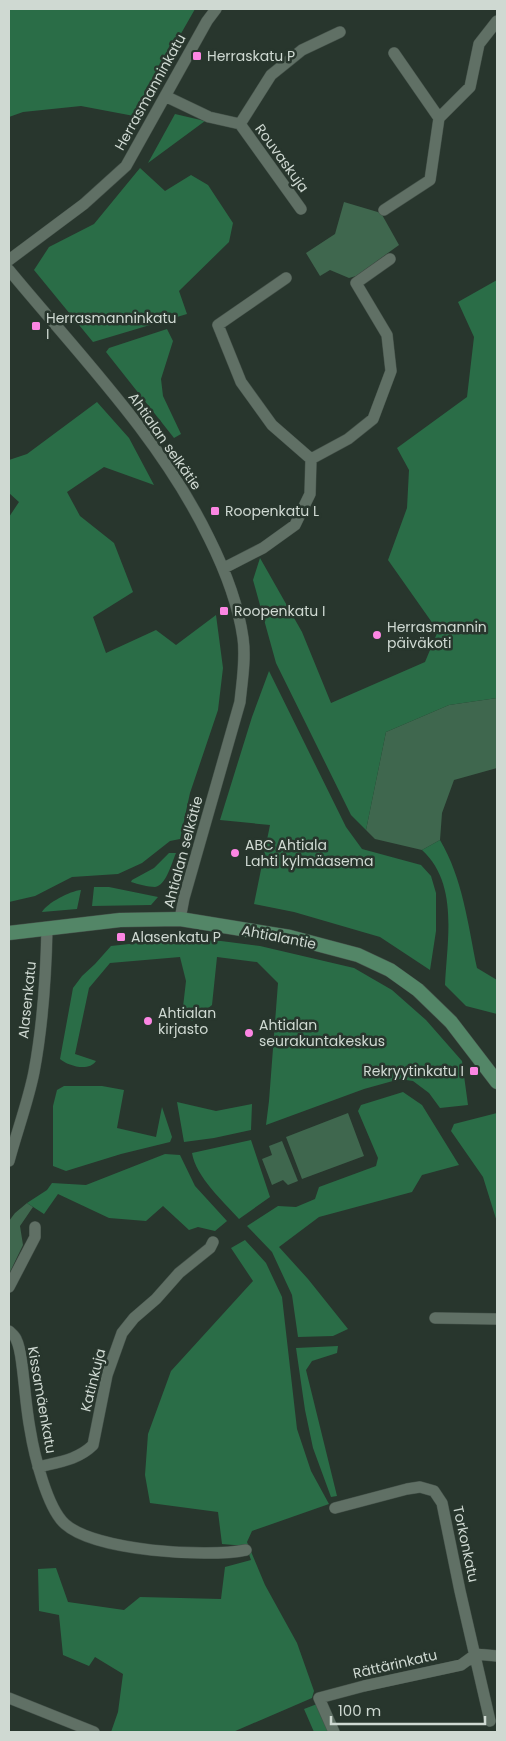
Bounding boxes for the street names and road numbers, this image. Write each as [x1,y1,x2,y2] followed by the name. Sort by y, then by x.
[110,30,190,154] street label: Herrasmanninkatu
[250,120,314,196] street label: Rouvaskuja
[124,388,206,494] street label: Ahtialan selkätie
[158,793,208,910] street label: Ahtialan selkätie
[240,920,318,954] street label: Ahtialantie
[13,960,41,1040] street label: Alasenkatu
[23,1345,61,1455] street label: Kissamäenkatu
[75,1346,111,1414] street label: Katinkuja
[448,1504,484,1584] street label: Torkonkatu
[351,1645,439,1683] street label: Rättärinkatu

